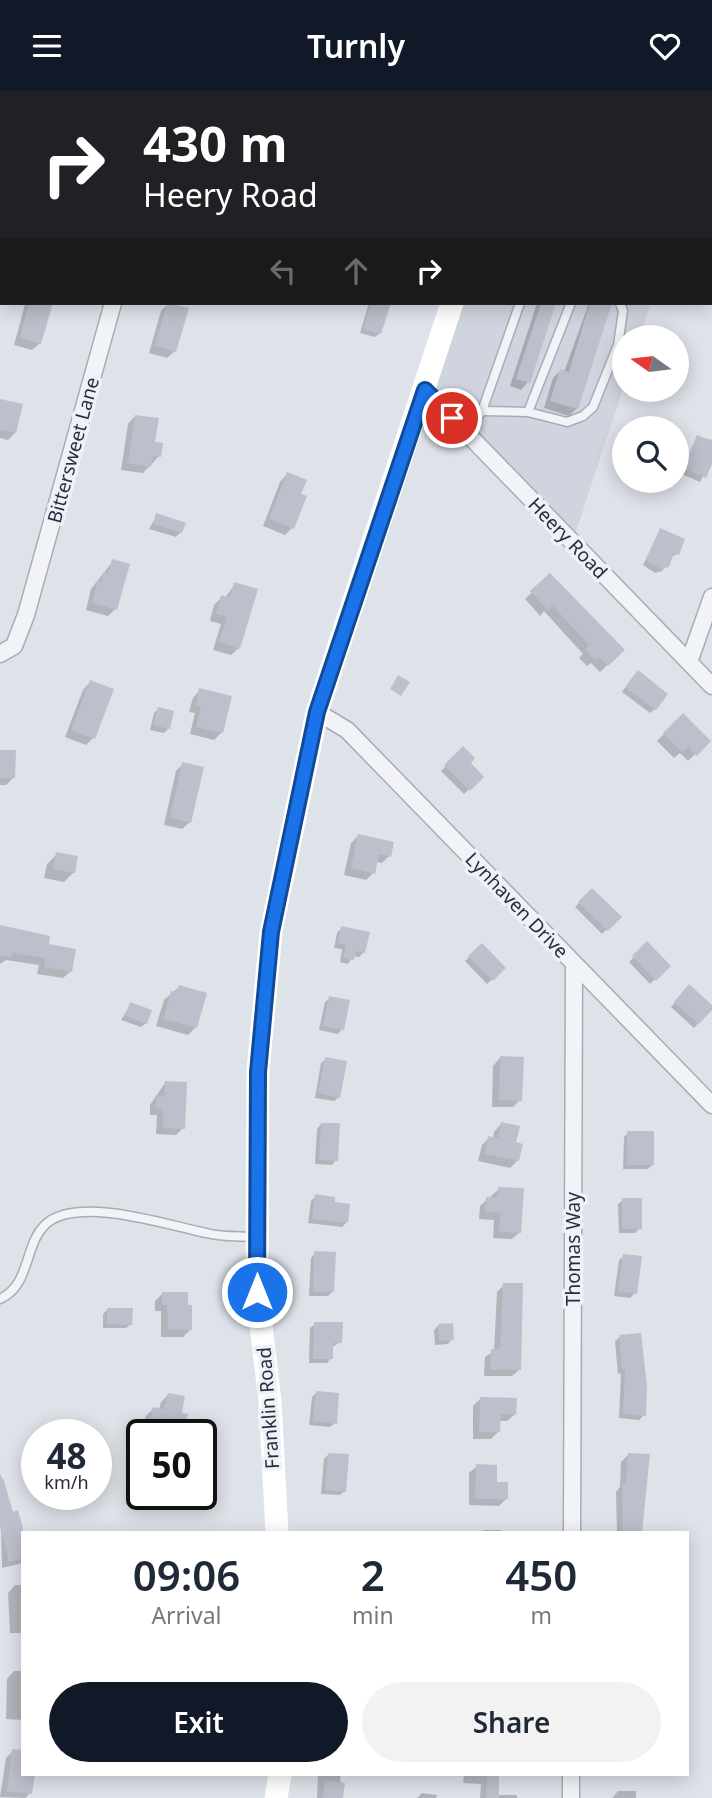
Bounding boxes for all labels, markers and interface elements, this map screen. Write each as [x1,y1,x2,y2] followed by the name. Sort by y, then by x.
[307,24,405,67] text: Turnly
[28,27,66,65] icon: menu
[646,27,684,65] icon: heart
[143,110,288,176] text: 430 m
[28,119,119,210] icon: right
[143,173,318,216] text: Heery Road
[264,252,302,290] icon: left
[337,252,375,290] icon: ahead
[410,252,448,290] icon: right
[612,325,690,403] north arrow
[612,325,689,493] map controls
[41,374,105,526] street label: Bittersweet Lane
[422,388,482,448] pin
[433,399,471,437] icon: arrive
[612,416,689,493] button: search
[523,492,613,584] street label: Heery Road
[460,846,574,964] street label: Lynhaven Drive
[560,1192,586,1306] street label: Thomas Way
[220,1255,294,1329] position arrow
[251,1346,285,1470] street label: Franklin Road
[126,1419,217,1510] speed limit sign: 50
[46,1432,87,1479] text: 48
[44,1470,89,1494] text: km/h
[133,1546,240,1603] text: 09:06
[361,1546,385,1603] text: 2
[505,1546,577,1603] text: 450
[151,1599,222,1631] text: Arrival
[352,1599,394,1631] text: min
[531,1599,552,1631] text: m
[49,1682,348,1762] button: Exit
[362,1682,661,1762] button: Share

